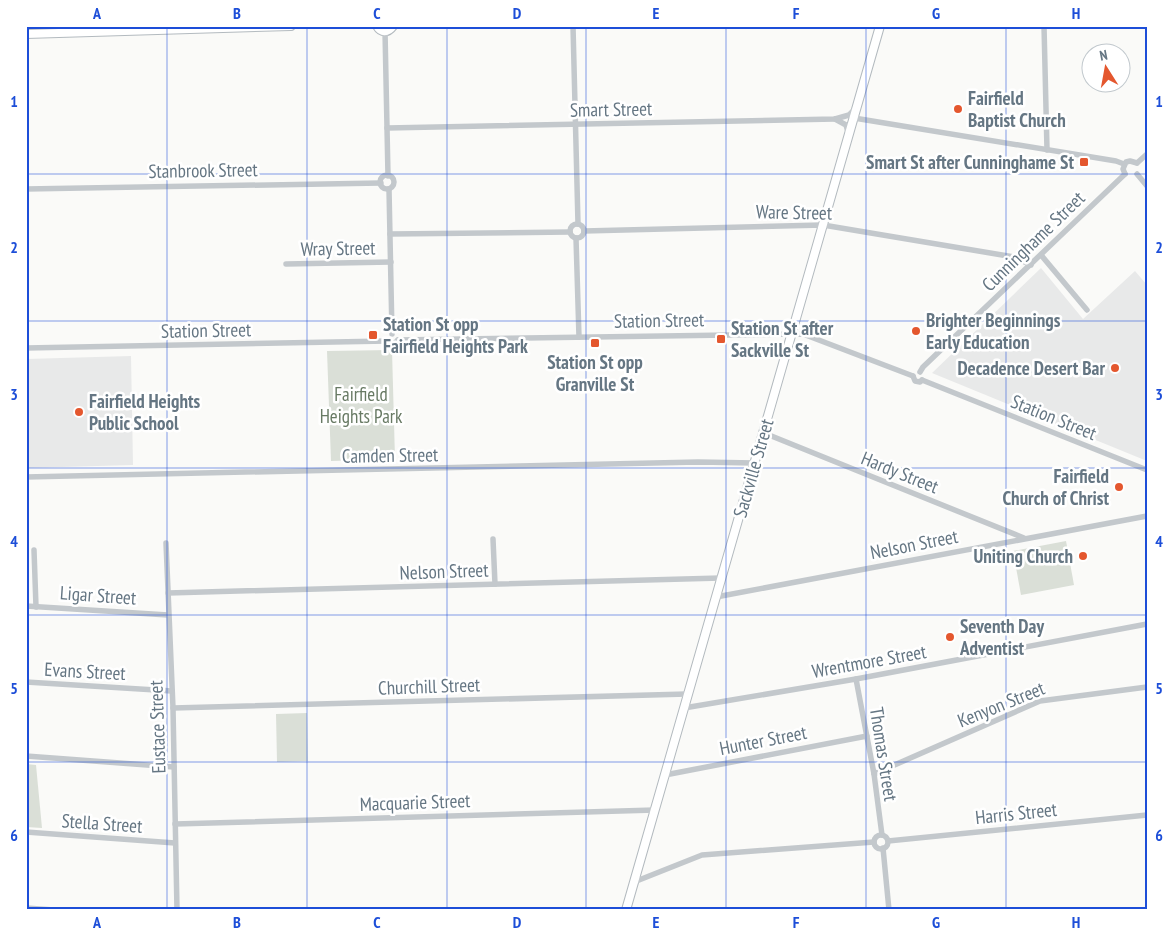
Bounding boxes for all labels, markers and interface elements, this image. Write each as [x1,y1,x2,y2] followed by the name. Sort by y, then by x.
[92,3,102,23] text: A
[233,3,241,23] text: B
[373,3,381,23] text: C
[513,3,522,23] text: D
[653,3,660,23] text: E
[793,3,800,23] text: F
[932,3,940,23] text: G
[1072,3,1080,23] text: H
[1080,42,1130,92] north arrow
[1098,46,1109,65] text: N
[968,86,1066,132] place label: Fairfield Baptist Church
[10,91,18,111] text: 1
[1155,91,1163,111] text: 1
[570,96,653,122] street label: Smart Street
[952,103,964,115] marker: Fairfield Baptist Church
[866,150,1074,174] place label: Smart St after Cunninghame St
[1078,156,1090,168] marker: Smart St after Cunninghame St
[148,157,259,183] street label: Stanbrook Street
[977,185,1090,296] street label: Cunninghame Street
[756,199,833,225] street label: Ware Street
[300,235,376,261] street label: Wray Street
[10,237,18,257] text: 2
[1155,237,1163,257] text: 2
[614,307,705,333] street label: Station Street
[926,308,1061,354] place label: Brighter Beginnings Early Education
[383,312,528,358] place label: Station St opp Fairfield Heights Park
[731,316,834,362] place label: Station St after Sackville St
[161,317,252,343] street label: Station Street
[910,325,922,337] marker: Brighter Beginnings Early Education
[367,329,379,341] marker: Station St opp Fairfield Heights Park
[715,333,727,345] marker: Station St after Sackville St
[589,337,601,349] marker: Station St opp Granville St
[547,350,643,396] place label: Station St opp Granville St
[957,356,1105,380] place label: Decadence Desert Bar
[1109,362,1121,374] marker: Decadence Desert Bar
[320,382,403,428] park label: Fairfield Heights Park
[10,384,18,404] text: 3
[1155,384,1163,404] text: 3
[89,389,201,435] place label: Fairfield Heights Public School
[1008,389,1101,445] street label: Station Street
[73,406,85,418] marker: Fairfield Heights Public School
[727,415,779,520] street label: Sackville Street
[342,442,439,468] street label: Camden Street
[858,446,943,499] street label: Hardy Street
[1002,464,1109,510] place label: Fairfield Church of Christ
[1113,481,1125,493] marker: Fairfield Church of Christ
[868,524,961,564] street label: Nelson Street
[10,531,18,551] text: 4
[1155,531,1163,551] text: 4
[974,544,1073,568] place label: Uniting Church
[1077,550,1089,562] marker: Uniting Church
[399,557,490,585] street label: Nelson Street
[59,580,138,610] street label: Ligar Street
[959,614,1044,660] place label: Seventh Day Adventist
[944,631,956,643] marker: Seventh Day Adventist
[810,639,929,683] street label: Wrentmore Street
[44,657,127,685] street label: Evans Street
[378,672,481,700] street label: Churchill Street
[954,675,1049,732] street label: Kenyon Street
[10,678,18,698] text: 5
[1155,678,1163,698] text: 5
[143,679,171,774] street label: Eustace Street
[865,705,903,803] street label: Thomas Street
[717,720,809,760] street label: Hunter Street
[359,788,472,816] street label: Macquarie Street
[974,797,1059,829] street label: Harris Street
[61,808,144,838] street label: Stella Street
[10,825,18,845] text: 6
[1155,825,1163,845] text: 6
[92,912,102,932] text: A
[233,912,241,932] text: B
[373,912,381,932] text: C
[513,912,522,932] text: D
[653,912,660,932] text: E
[793,912,800,932] text: F
[932,912,940,932] text: G
[1072,912,1080,932] text: H

